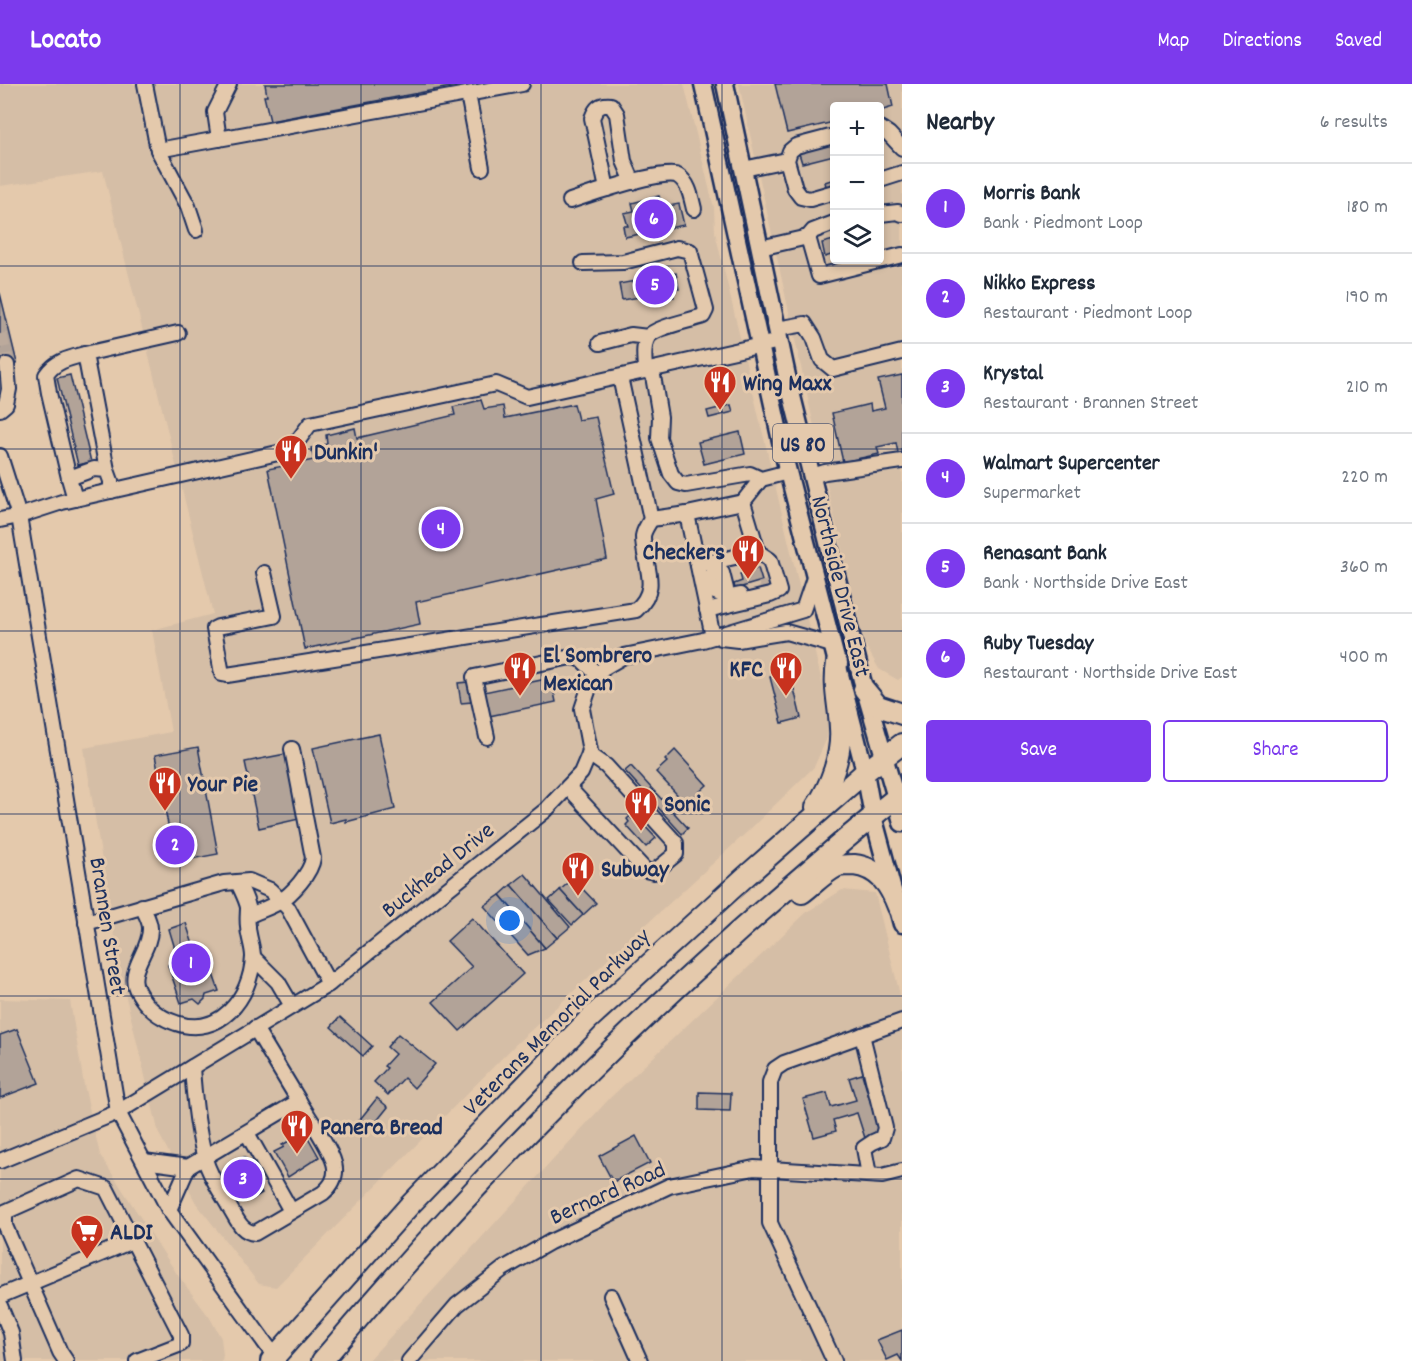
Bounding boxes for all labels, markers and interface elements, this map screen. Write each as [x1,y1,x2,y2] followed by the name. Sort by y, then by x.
[30,22,101,62] text: Locato
[1158,27,1189,57] text: Map
[1222,27,1302,57] text: Directions
[1335,27,1382,57] text: Saved
[830,102,884,264] map controls
[830,102,884,156] button: +
[926,105,994,142] text: Nearby
[1320,109,1388,137] text: 6 results
[830,156,884,210] button: −
[983,179,1080,210] text: Morris Bank
[943,194,948,222] text: 1
[1346,194,1388,222] text: 180 m
[634,196,674,242] pin: 6
[830,210,884,264] button: layers
[983,210,1143,238] text: Bank · Piedmont Loop
[636,262,674,308] pin: 5
[983,269,1095,300] text: Nikko Express
[941,284,950,312] text: 2
[1345,284,1388,312] text: 190 m
[983,300,1192,328] text: Restaurant · Piedmont Loop
[983,359,1043,390] text: Krystal
[702,364,738,411] restaurant icon: Wing Maxx
[743,368,831,402] place label: Wing Maxx
[941,374,950,402] text: 3
[1346,374,1388,402] text: 210 m
[983,390,1198,418] text: Restaurant · Brannen Street
[773,424,833,462] road number: US 80
[273,433,309,480] restaurant icon: Dunkin'
[314,437,378,471] place label: Dunkin'
[983,449,1160,480] text: Walmart Supercenter
[941,464,950,492] text: 4
[1341,464,1388,492] text: 220 m
[983,480,1081,508] text: Supermarket
[800,492,878,681] street label: Northside Drive East
[422,506,460,552] pin: 4
[730,533,766,580] restaurant icon: Checkers
[643,537,725,571] place label: Checkers
[983,539,1107,570] text: Renasant Bank
[941,554,950,582] text: 5
[1340,554,1388,582] text: 360 m
[983,570,1188,598] text: Bank · Northside Drive East
[983,629,1093,660] text: Ruby Tuesday
[543,640,653,702] place label: El Sombrero Mexican
[941,644,950,672] text: 6
[1340,644,1388,672] text: 400 m
[502,650,538,697] restaurant icon: El Sombrero Mexican
[768,650,804,697] restaurant icon: KFC
[729,654,763,688] place label: KFC
[983,660,1237,688] text: Restaurant · Northside Drive East
[926,720,1151,782] button: Save
[1163,720,1388,782] button: Share
[147,765,183,812] restaurant icon: Your Pie
[187,769,258,803] place label: Your Pie
[623,785,659,832] restaurant icon: Sonic
[664,789,711,823] place label: Sonic
[375,815,503,928] street label: Buckhead Drive
[156,822,195,867] pin: 2
[560,850,596,897] restaurant icon: Subway
[601,854,670,888] place label: Subway
[78,855,134,998] street label: Brannen Street
[495,906,524,935] your location
[457,921,661,1125] street label: Veterans Memorial Parkway
[172,940,210,986] pin: 1
[279,1108,315,1155] restaurant icon: Panera Bread
[320,1112,443,1146] place label: Panera Bread
[545,1154,672,1235] street label: Bernard Road
[224,1156,262,1202] pin: 3
[69,1213,105,1260] supermarket icon: ALDI
[110,1217,153,1251] place label: ALDI

